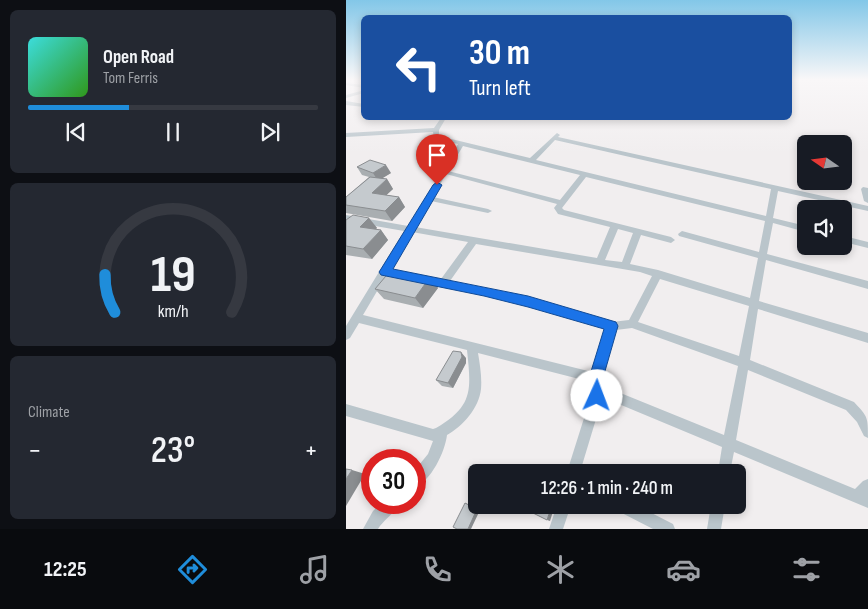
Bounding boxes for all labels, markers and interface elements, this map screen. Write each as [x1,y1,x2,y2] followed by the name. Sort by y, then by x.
[469,32,530,75] text: 30 m
[386,35,451,100] icon: left
[103,46,174,69] text: Open Road
[103,69,158,88] text: Tom Ferris
[469,75,531,102] text: Turn left
[62,118,90,146] icon: previous
[159,118,187,146] icon: pause
[256,118,284,146] icon: next
[416,134,458,185] pin
[797,135,852,190] north arrow
[797,135,852,255] map controls
[423,141,451,169] icon: arrive
[797,200,852,255] button: sound
[150,244,196,307] text: 19
[158,301,188,322] text: km/h
[570,369,622,421] position arrow
[28,403,70,422] text: Climate
[151,428,195,473] text: 23°
[28,434,42,467] text: −
[304,434,318,467] text: +
[361,449,426,514] speed limit sign: 30
[541,477,673,500] text: 12:26 · 1 min · 240 m
[175,552,210,587] icon: directions
[297,552,332,587] icon: music
[420,552,455,587] icon: phone
[543,552,578,587] icon: climate
[666,552,701,587] icon: car
[789,552,824,587] icon: filters
[44,556,87,583] text: 12:25

